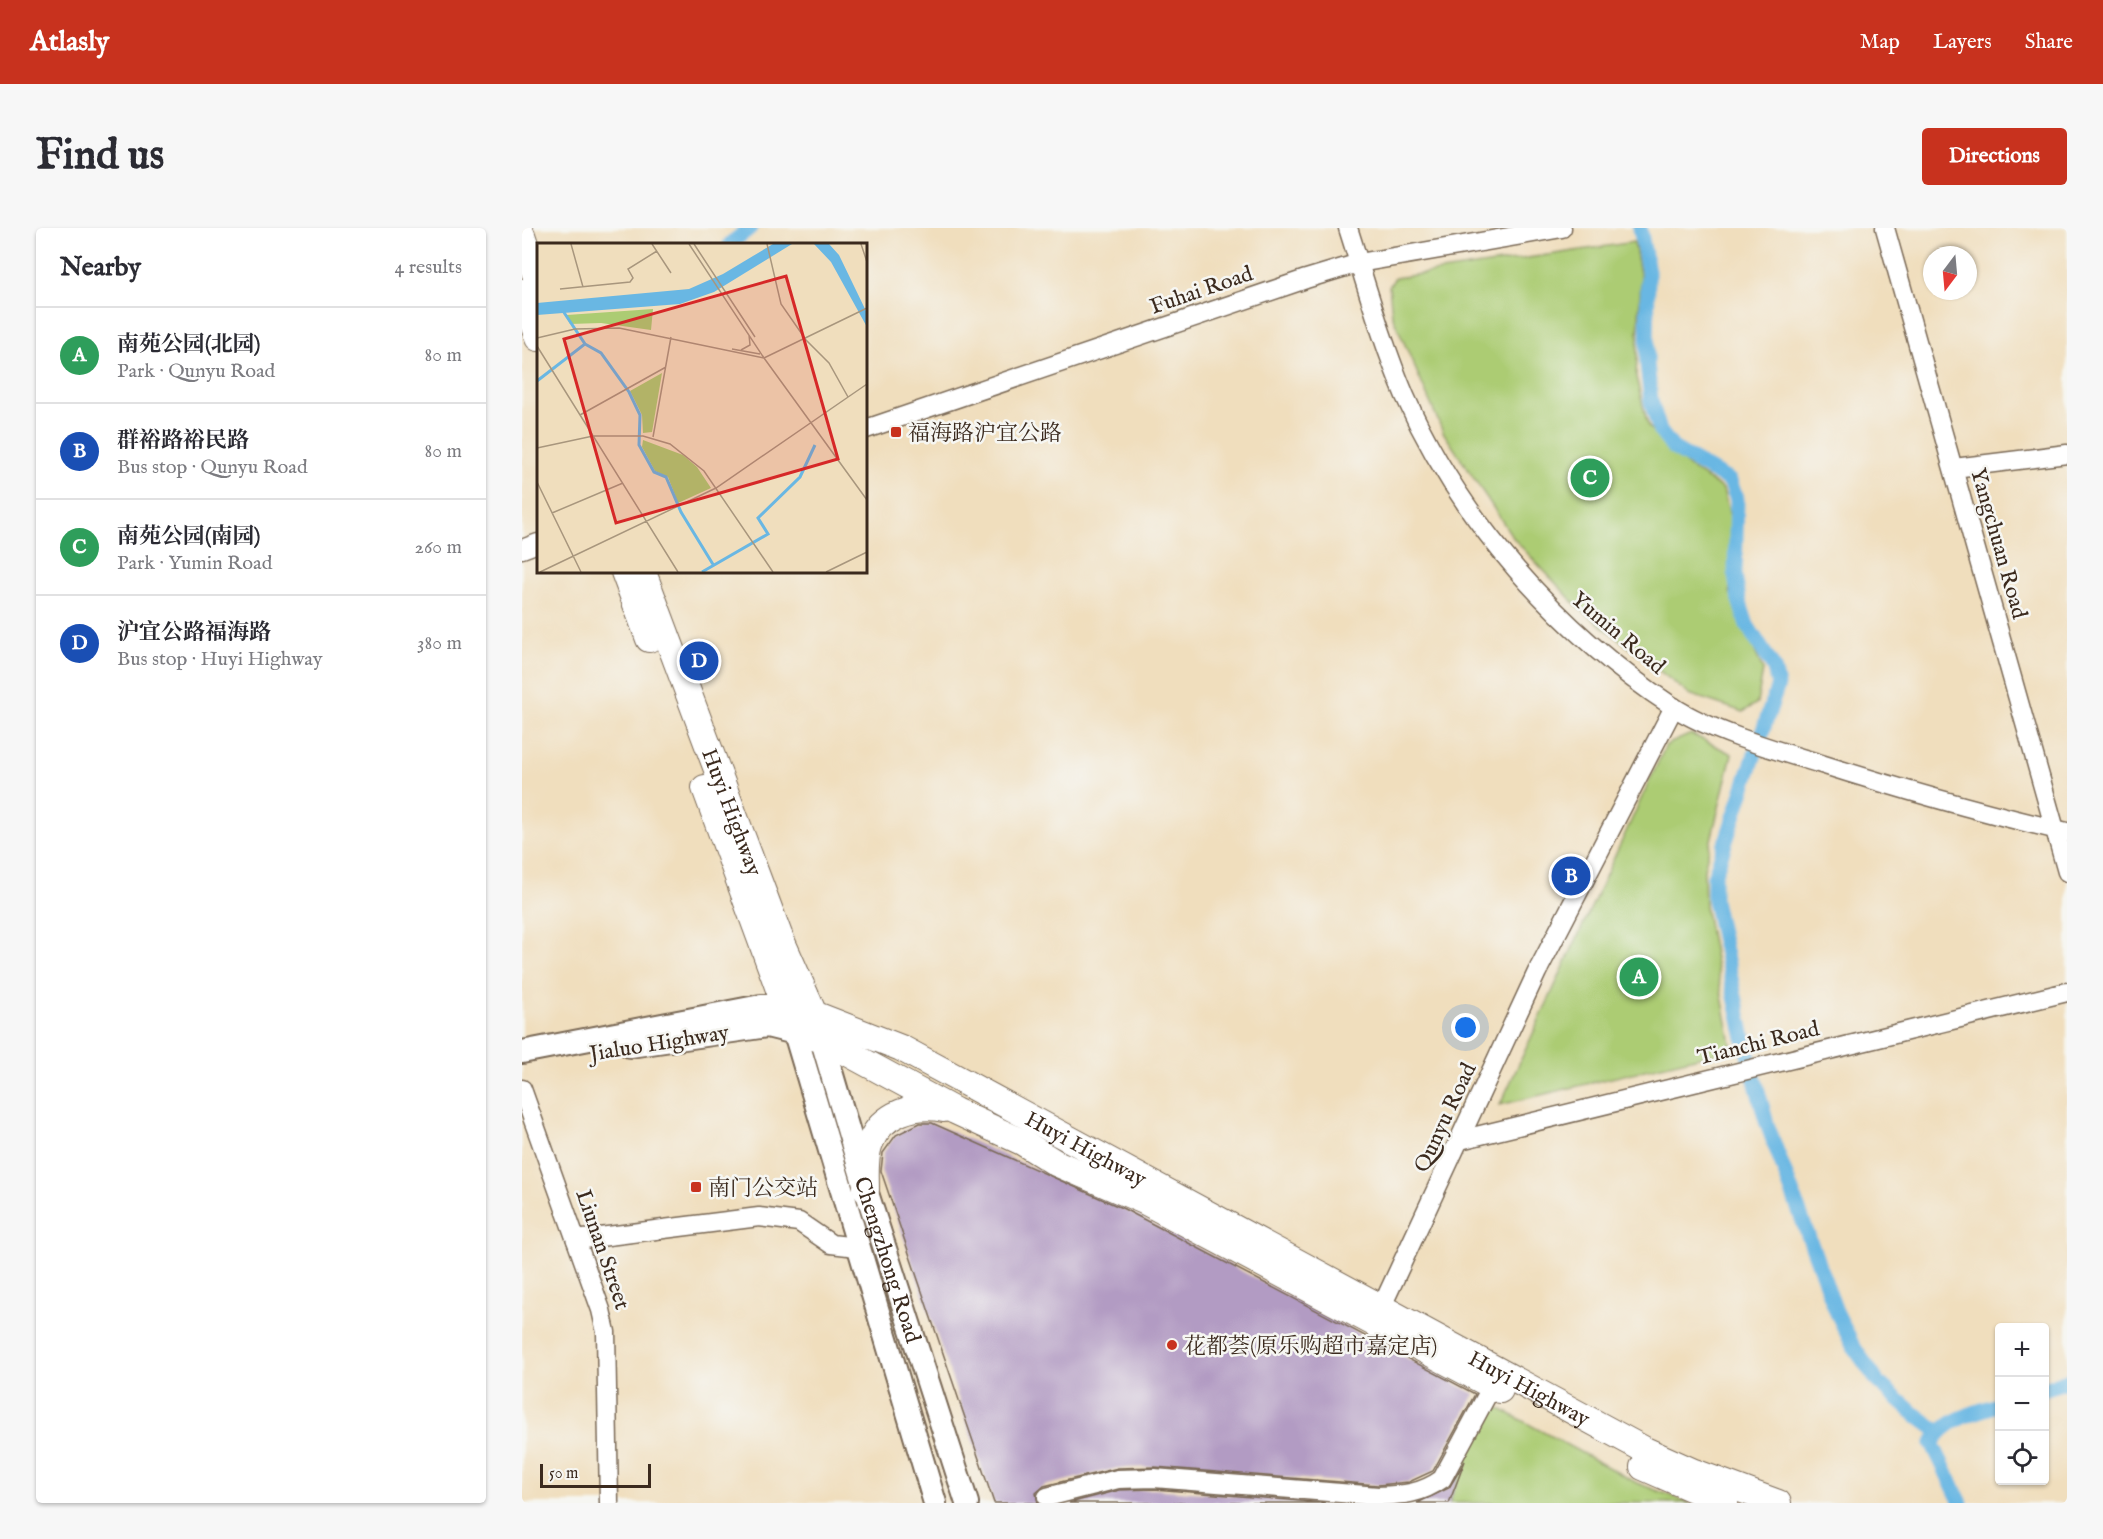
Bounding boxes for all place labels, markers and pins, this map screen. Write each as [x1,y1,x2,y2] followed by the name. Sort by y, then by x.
[908,420,1062,448] place label: 福海路沪宜公路
[889,425,903,439] marker: 福海路沪宜公路
[1570,456,1610,500] pin: C
[680,638,718,684] pin: D
[1552,854,1590,898] pin: B
[1620,954,1658,999] pin: A
[708,1175,818,1203] place label: 南门公交站
[689,1180,703,1194] marker: 南门公交站
[1184,1333,1437,1361] place label: 花都荟(原乐购超市嘉定店)
[1165,1338,1179,1352] marker: 花都荟(原乐购超市嘉定店)

